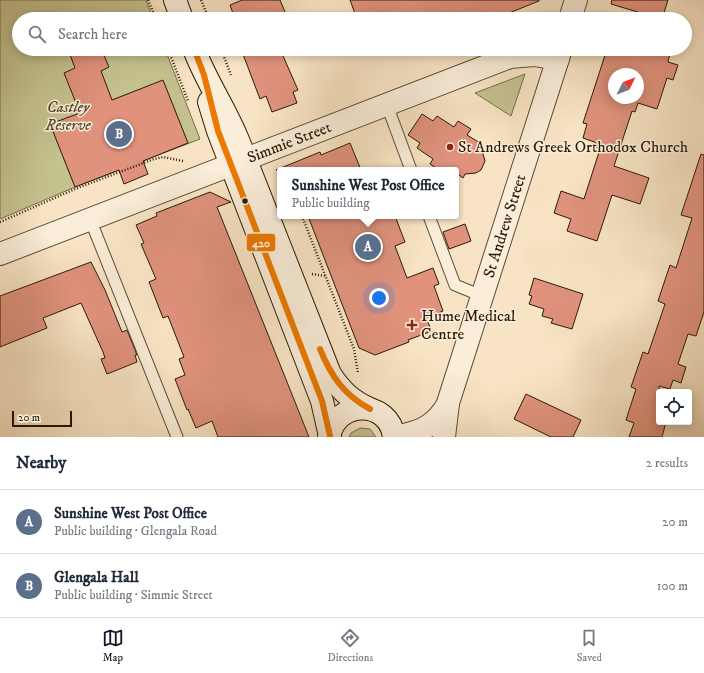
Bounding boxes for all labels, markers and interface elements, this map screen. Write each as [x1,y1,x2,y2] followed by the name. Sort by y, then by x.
[12,12,692,56] search box
[26,23,48,45] icon: search
[58,25,127,44] text: Search here
[608,68,644,104] north arrow
[44,97,91,135] park label: Castley Reserve
[244,117,334,168] street label: Simmie Street
[106,119,132,149] pin: B
[458,137,689,157] place label: St Andrews Greek Orthodox Church
[445,142,455,152] marker: St Andrews Greek Orthodox Church
[277,167,459,219] popup
[479,172,530,280] street label: St Andrew Street
[292,176,444,195] text: Sunshine West Post Office
[292,195,370,211] text: Public building
[240,196,250,206] unlabelled marker
[355,232,381,262] pin: A
[246,233,276,252] line badge: 420
[251,237,270,251] text: 420
[369,288,389,308] your location
[421,306,516,344] place label: Hume Medical Centre
[406,319,418,331] marker: Hume Medical Centre
[656,389,692,425] map controls
[656,389,692,425] button: locate
[12,409,72,428] scale bar
[18,411,40,425] text: 20 m
[16,452,66,474] text: Nearby
[646,455,688,471] text: 2 results
[54,504,207,523] text: Sunshine West Post Office
[25,514,33,530] text: A
[662,514,688,530] text: 20 m
[54,523,217,539] text: Public building · Glengala Road
[54,568,139,587] text: Glengala Hall
[25,578,33,594] text: B
[657,578,688,594] text: 100 m
[54,587,213,603] text: Public building · Simmie Street
[102,627,124,665] tab: Map
[328,627,373,665] tab: Directions
[577,627,602,665] tab: Saved

